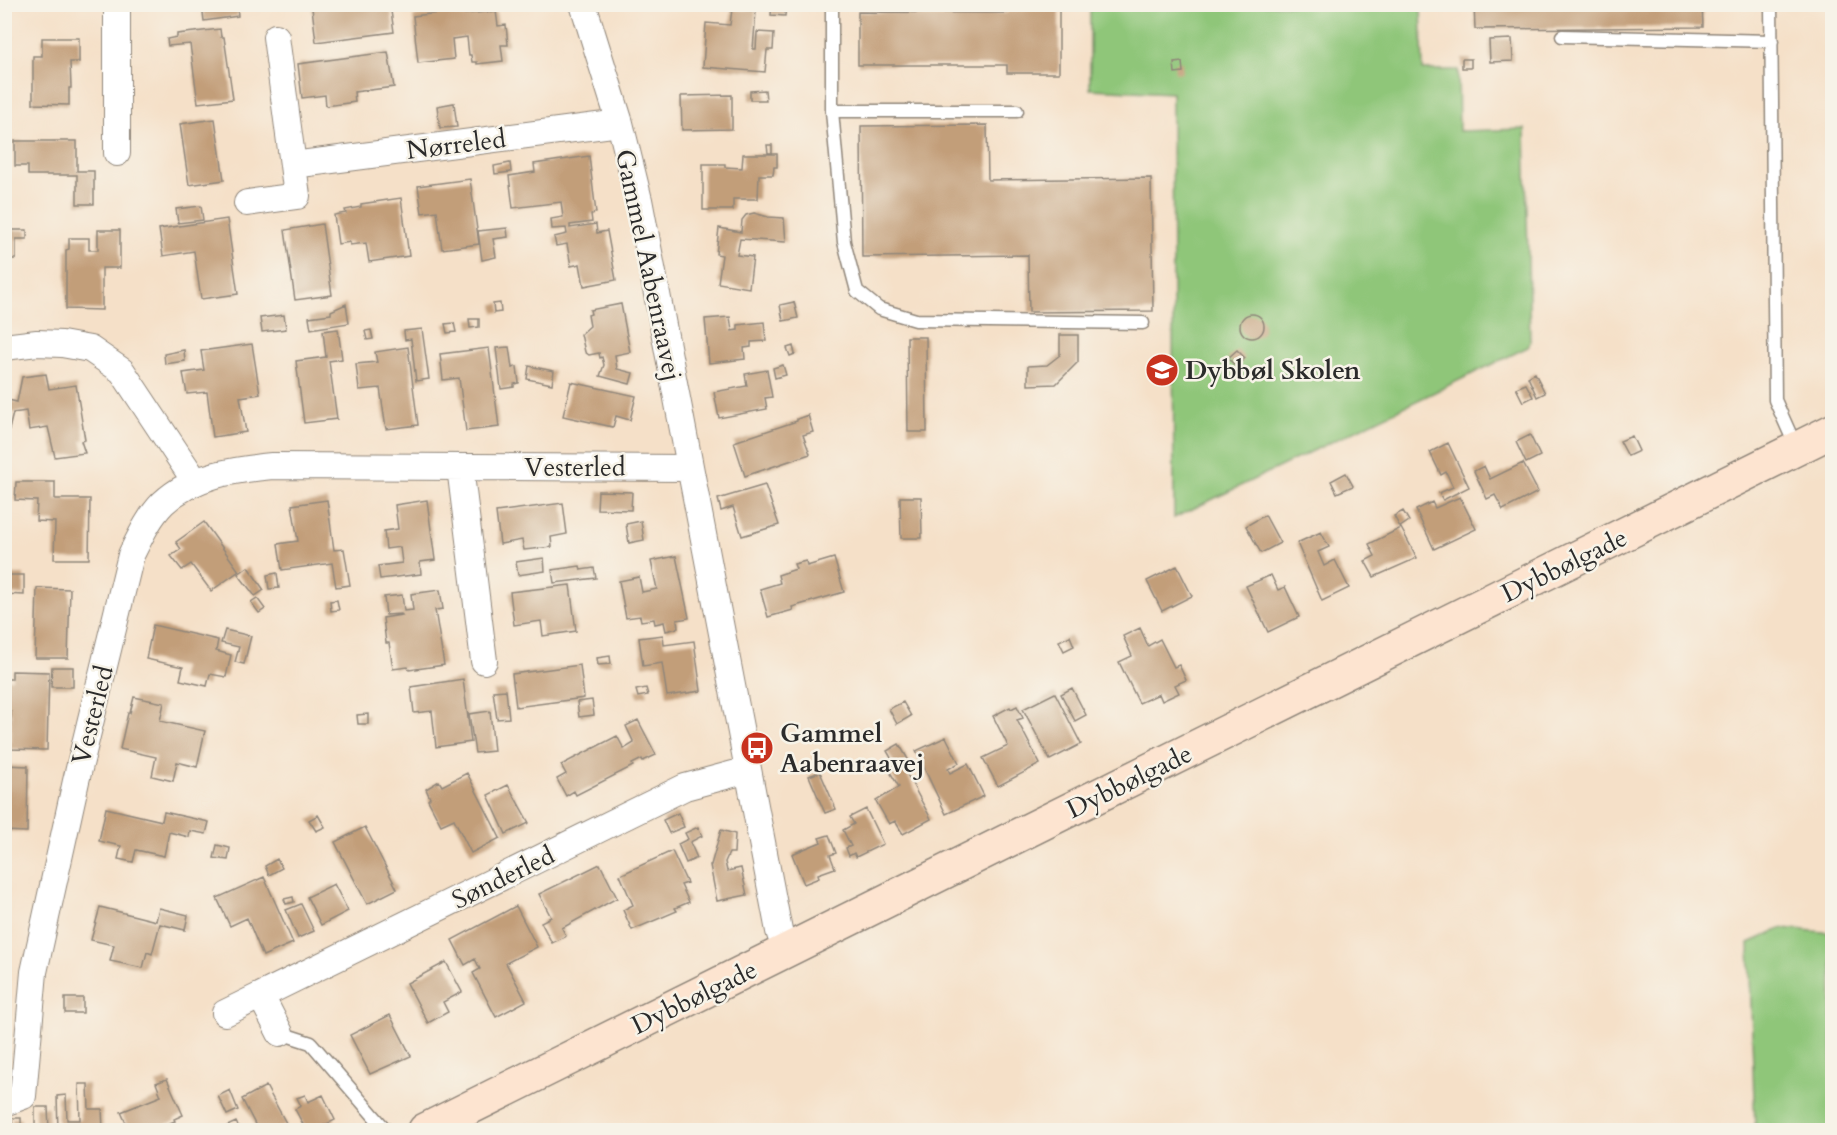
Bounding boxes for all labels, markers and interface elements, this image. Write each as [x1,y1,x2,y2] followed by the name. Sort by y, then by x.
[404,121,508,168] street label: Nørreled
[607,146,690,384] street label: Gammel Aabenraavej
[1144,352,1180,388] school or university icon: Dybbøl Skolen
[1185,353,1361,388] place label: Dybbøl Skolen
[524,450,626,485] street label: Vesterled
[1496,520,1633,611] street label: Dybbølgade
[63,662,122,769] street label: Vesterled
[780,716,925,781] place label: Gammel Aabenraavej
[739,730,775,766] bus stop icon: Gammel Aabenraavej
[1061,736,1198,827] street label: Dybbølgade
[446,838,560,917] street label: Sønderled
[626,952,763,1043] street label: Dybbølgade

